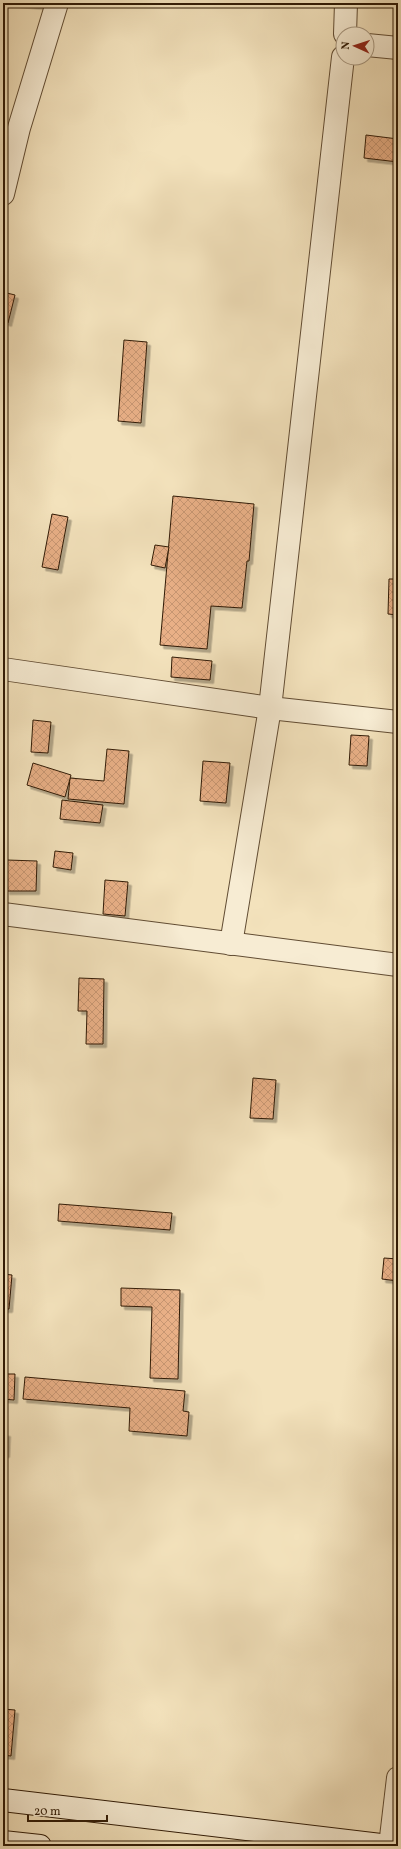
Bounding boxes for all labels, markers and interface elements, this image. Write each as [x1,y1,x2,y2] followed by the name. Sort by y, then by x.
[335,26,375,66] north arrow
[339,41,354,50] text: N
[28,1797,107,1823] scale bar
[34,1804,61,1820] text: 20 m

